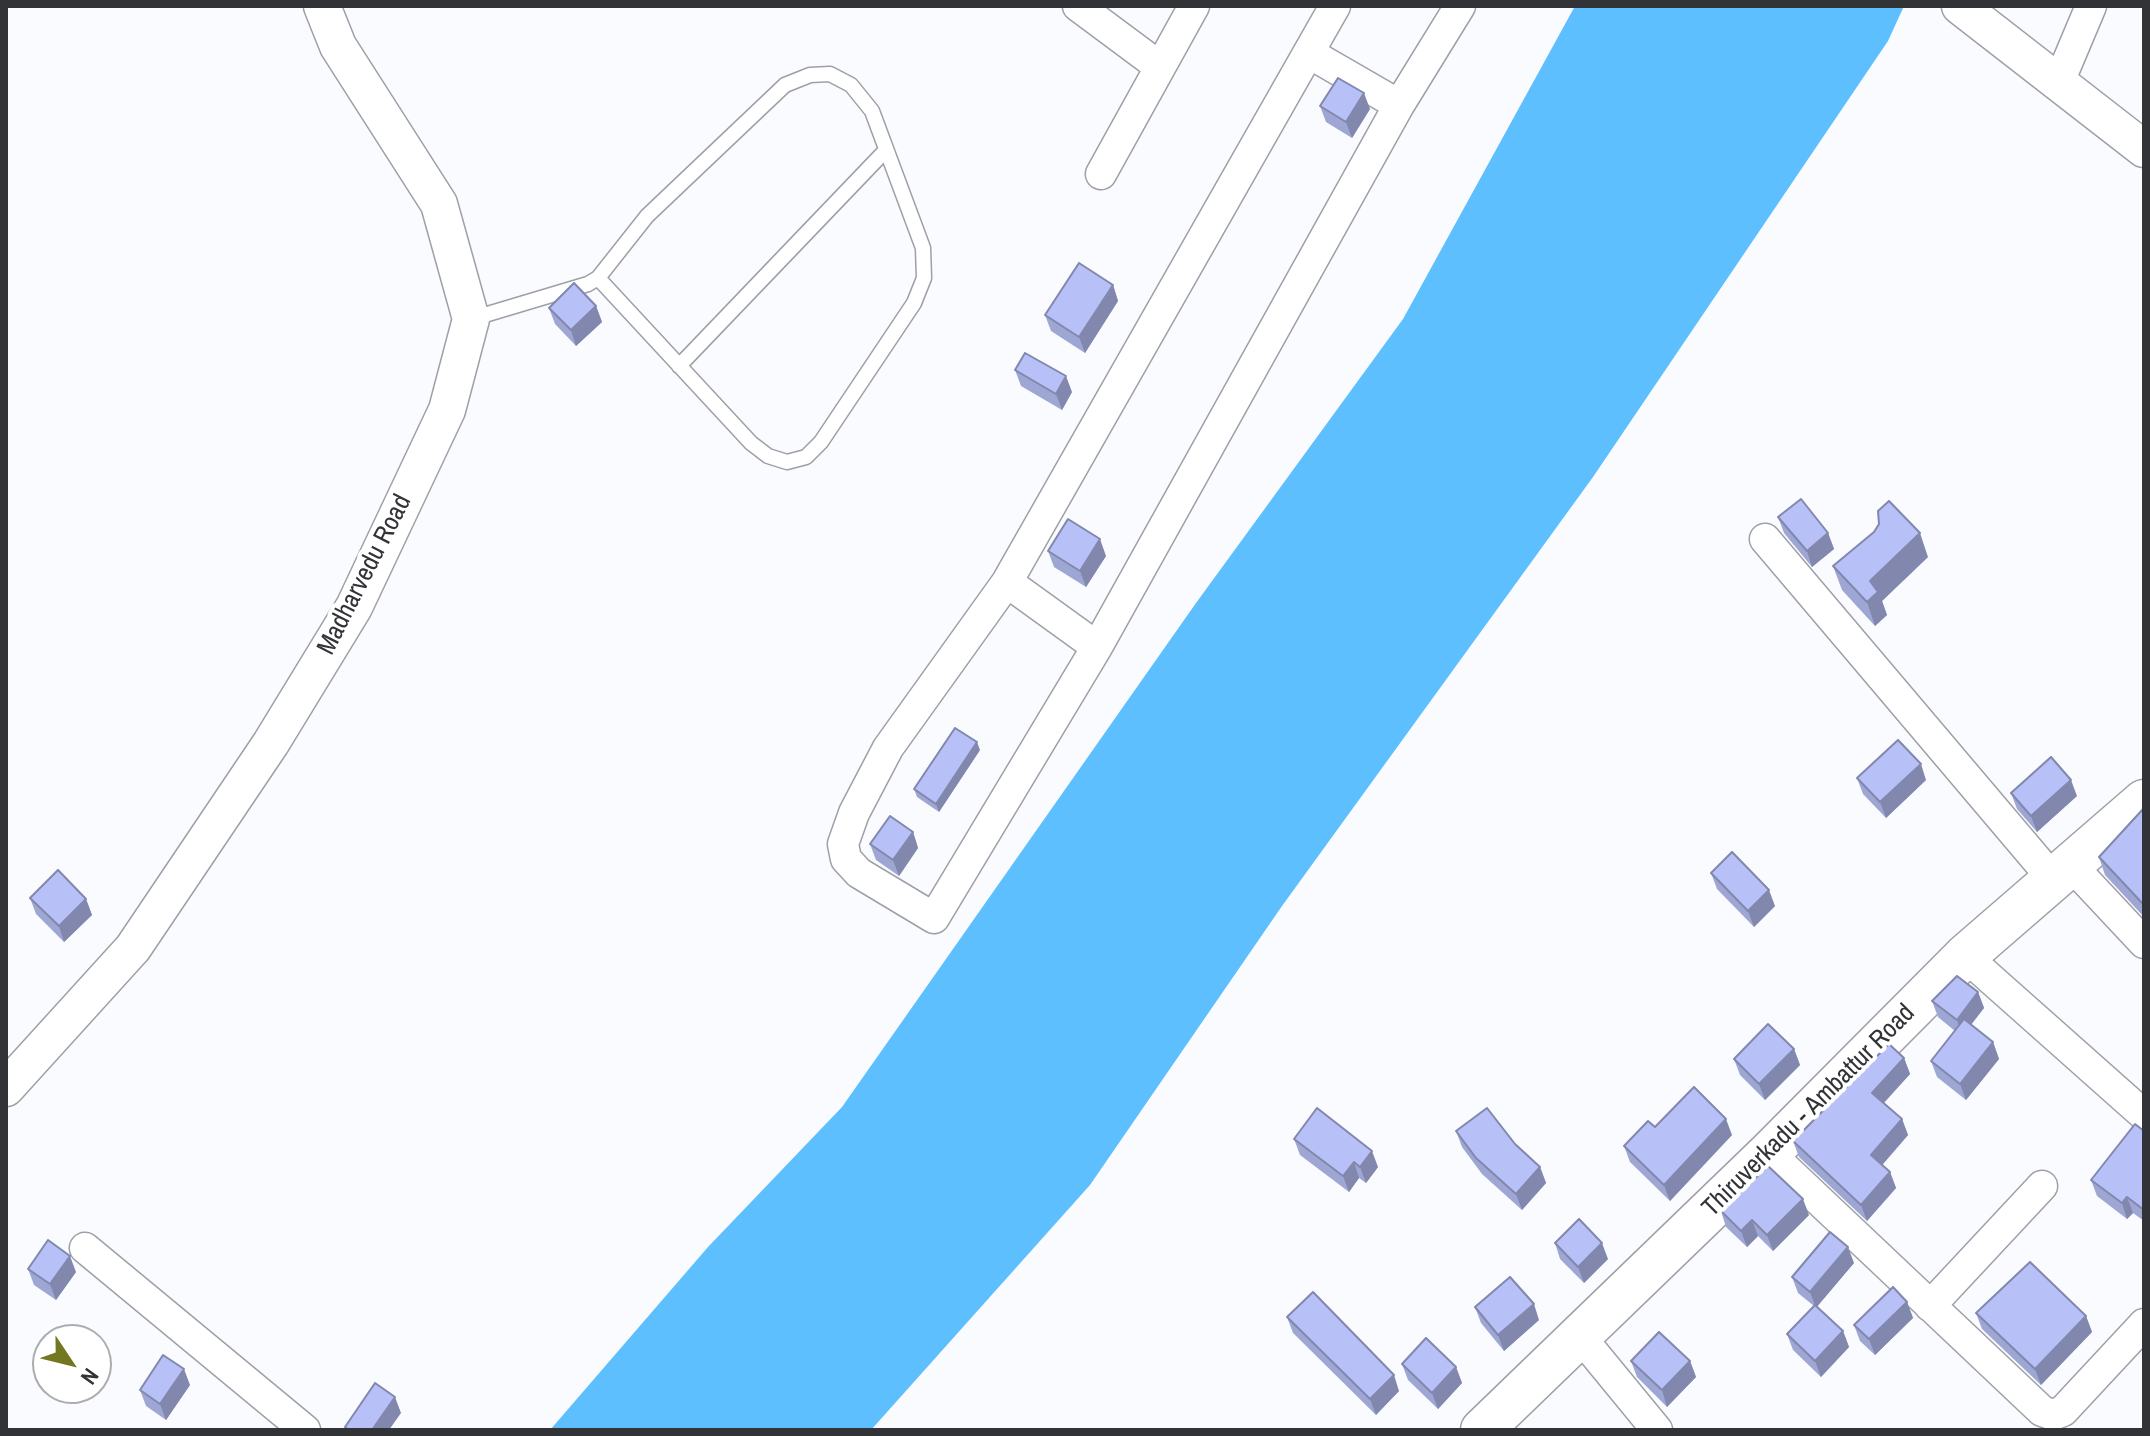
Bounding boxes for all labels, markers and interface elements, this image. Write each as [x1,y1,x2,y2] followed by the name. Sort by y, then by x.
[311,490,419,660] street label: Madharvedu Road
[1696,998,1922,1224] street label: Thiruverkadu - Ambattur Road
[32,1324,112,1404] north arrow
[74,1363,106,1391] text: N

